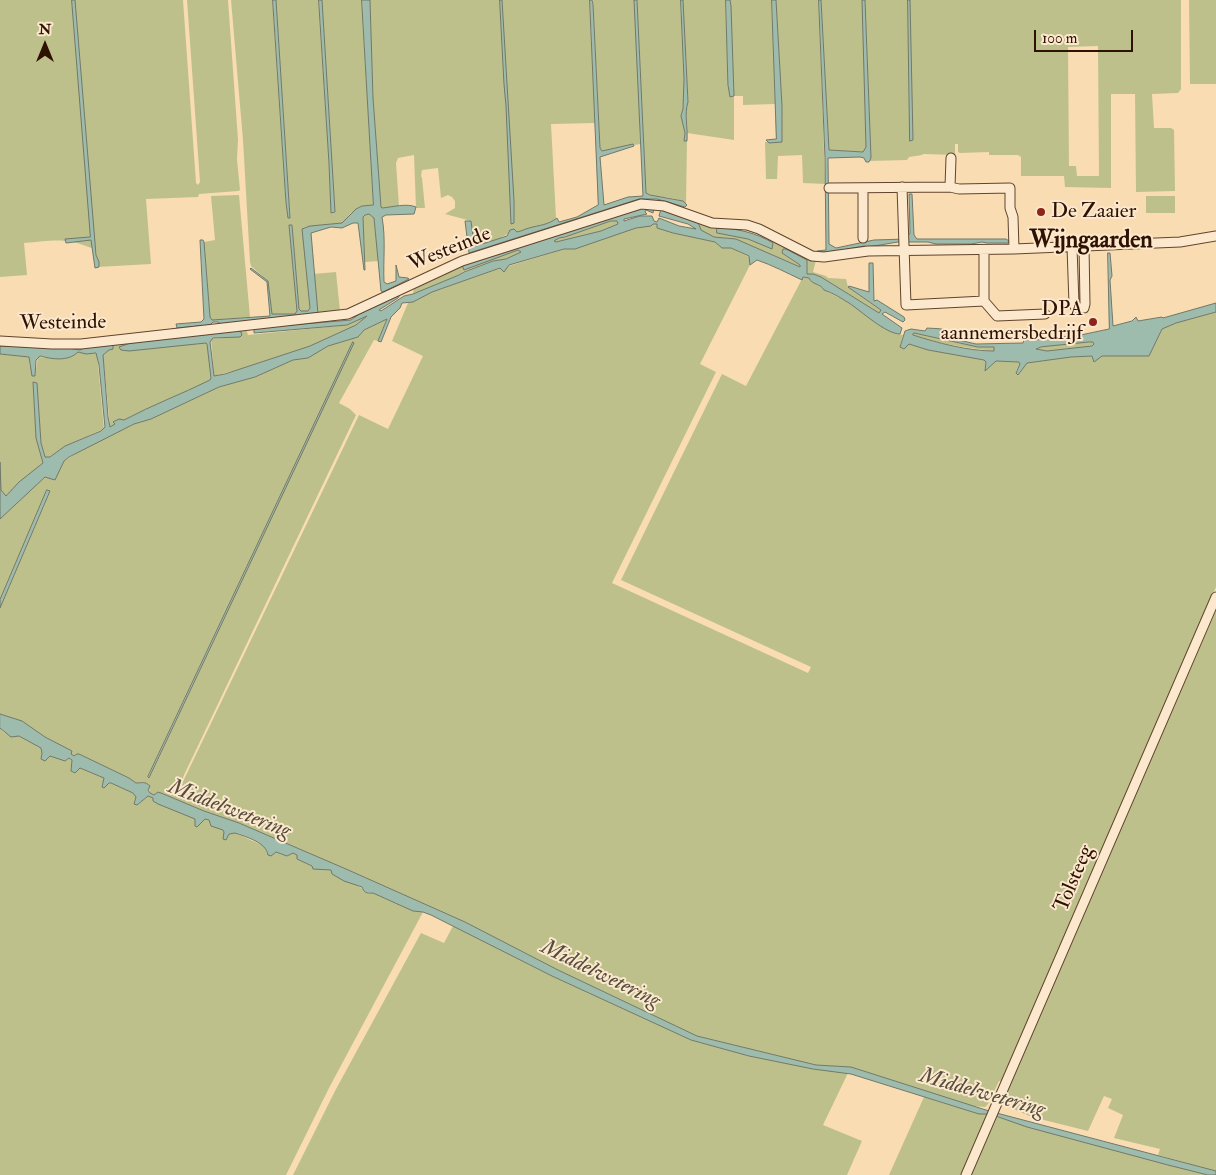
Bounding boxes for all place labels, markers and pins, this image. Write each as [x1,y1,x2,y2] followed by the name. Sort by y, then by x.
[1051,199,1136,225] place label: De Zaaier
[1035,206,1047,218] marker: De Zaaier
[941,297,1083,347] place label: DPA aannemersbedrijf
[1087,316,1099,328] marker: DPA aannemersbedrijf

